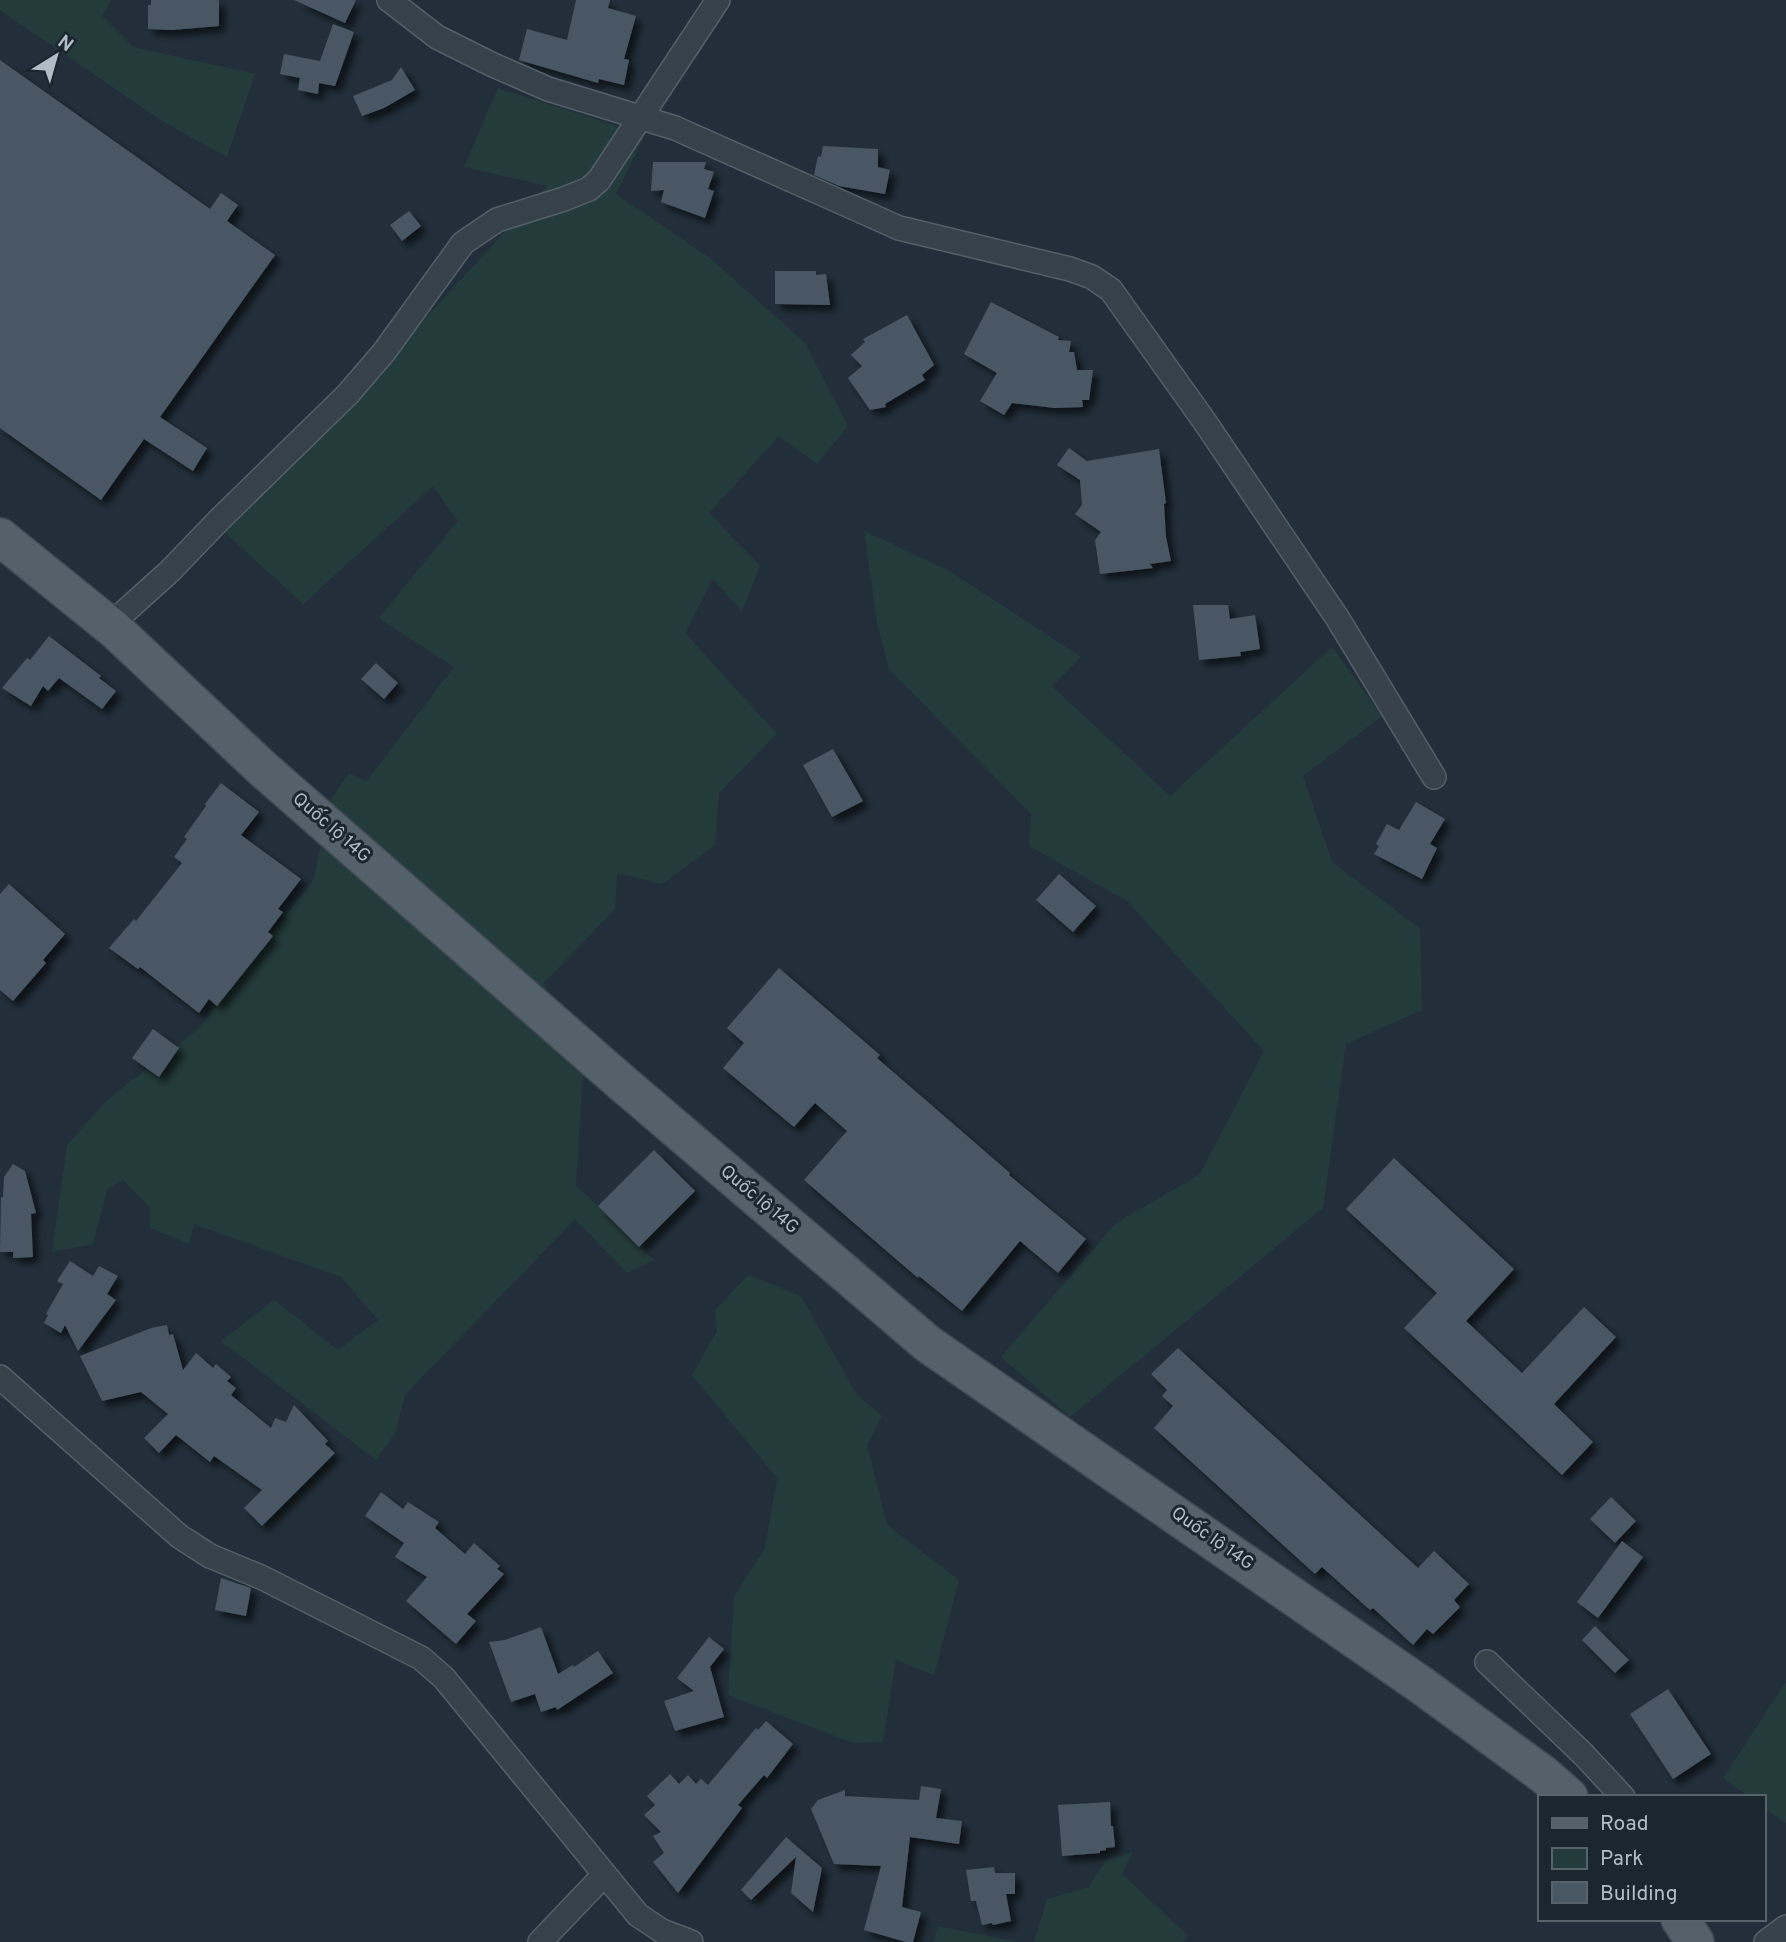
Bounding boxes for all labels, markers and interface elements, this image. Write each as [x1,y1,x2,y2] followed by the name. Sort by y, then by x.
[21,21,91,91] north arrow
[52,30,78,58] text: N
[287,787,375,868] street label: Quốc lộ 14G
[715,1160,804,1240] street label: Quốc lộ 14G
[1166,1501,1258,1576] street label: Quốc lộ 14G
[1538,1795,1765,1921] legend
[1600,1811,1649,1838] text: Road
[1600,1846,1643,1873] text: Park
[1600,1881,1678,1908] text: Building

